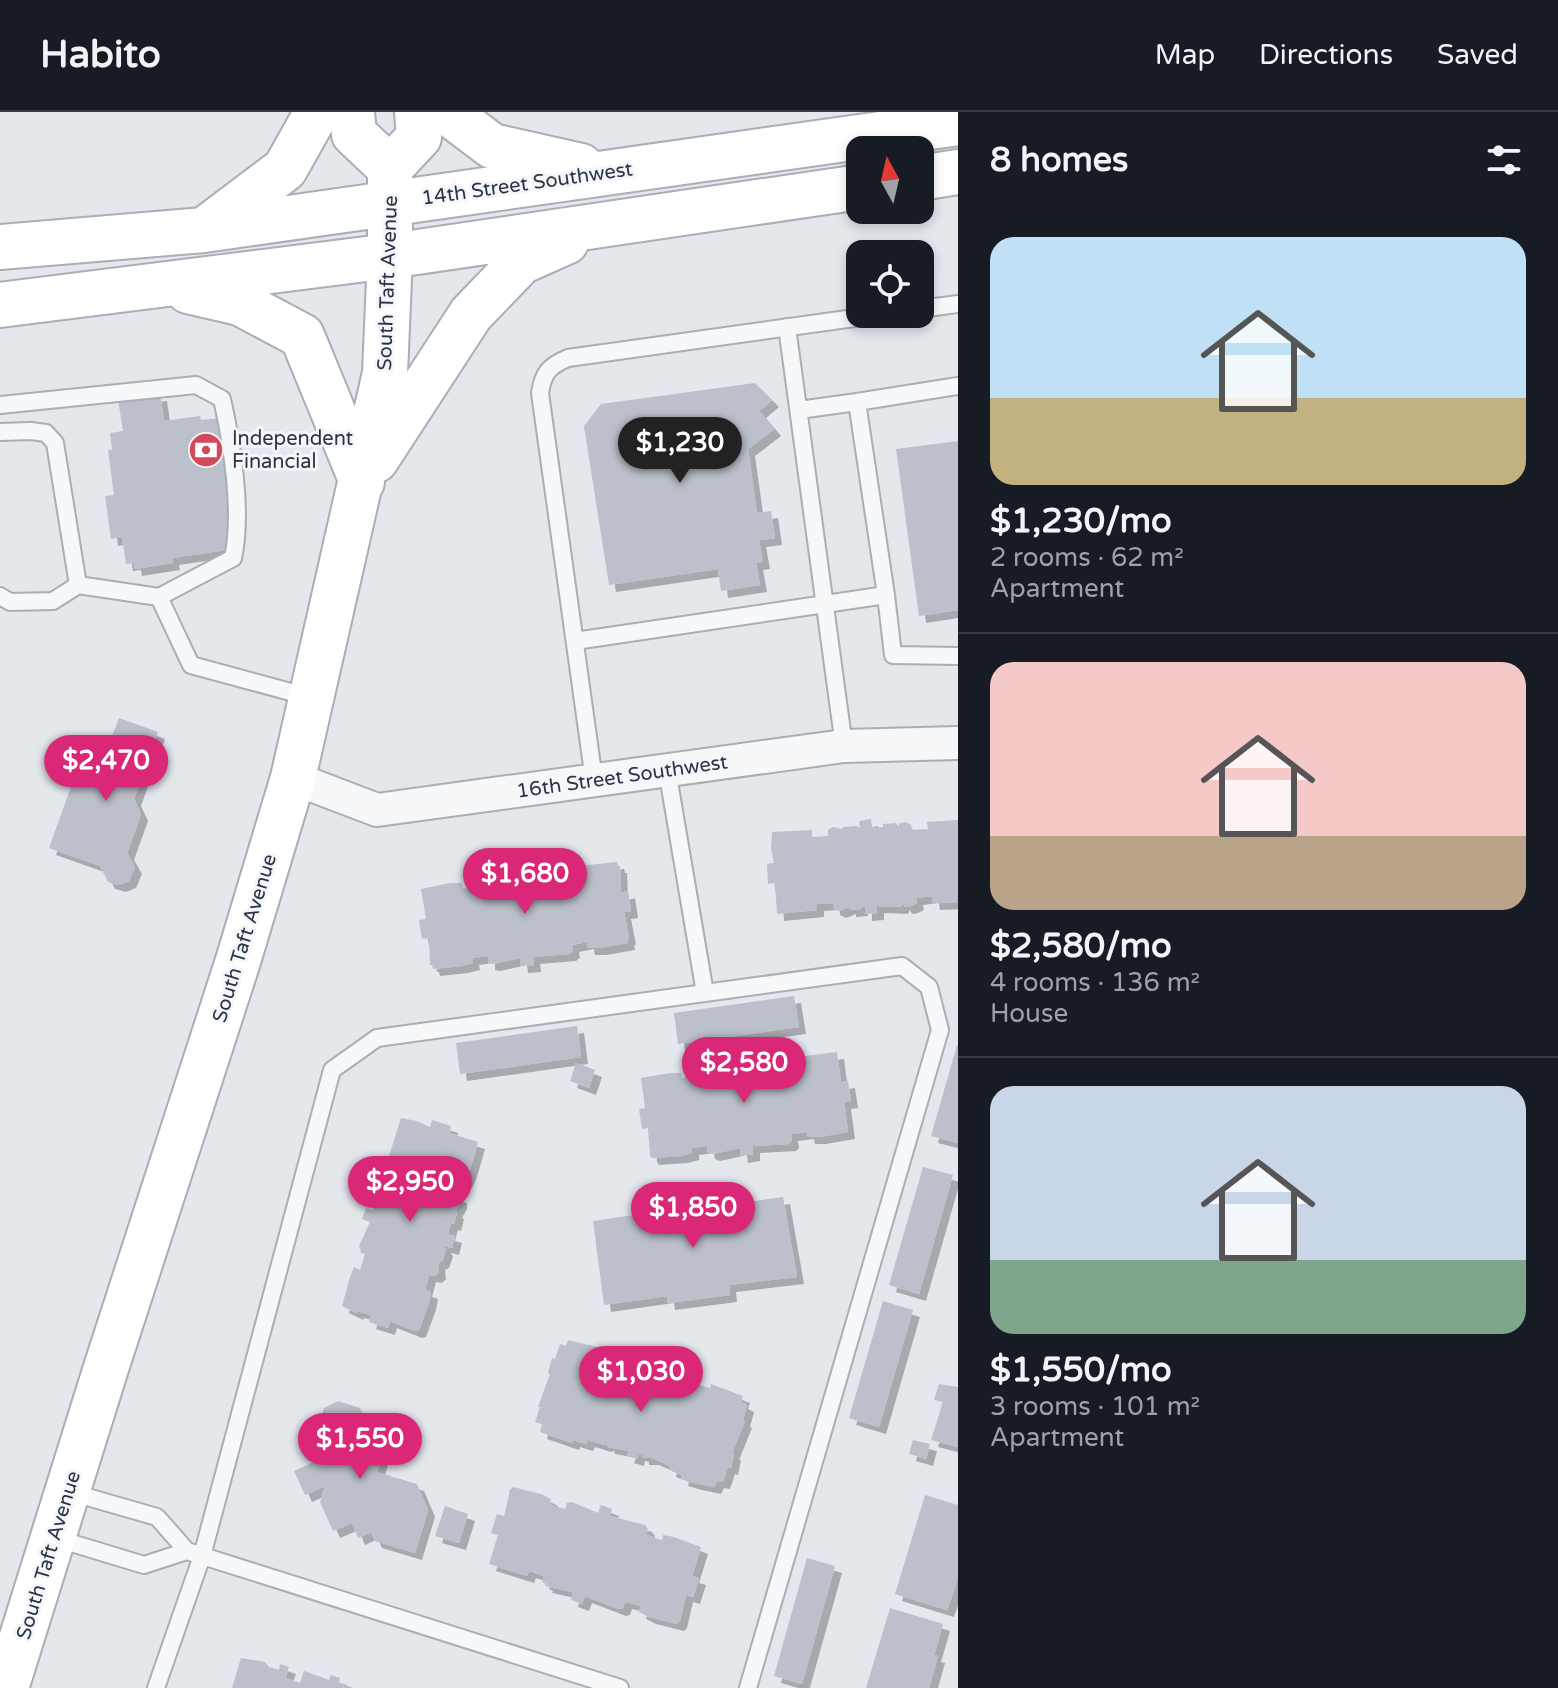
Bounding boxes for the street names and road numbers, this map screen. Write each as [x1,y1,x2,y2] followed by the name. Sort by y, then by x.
[420,157,635,211] street label: 14th Street Southwest
[373,195,403,371] street label: South Taft Avenue
[515,750,730,804] street label: 16th Street Southwest
[208,851,282,1026] street label: South Taft Avenue
[12,1468,86,1643] street label: South Taft Avenue

